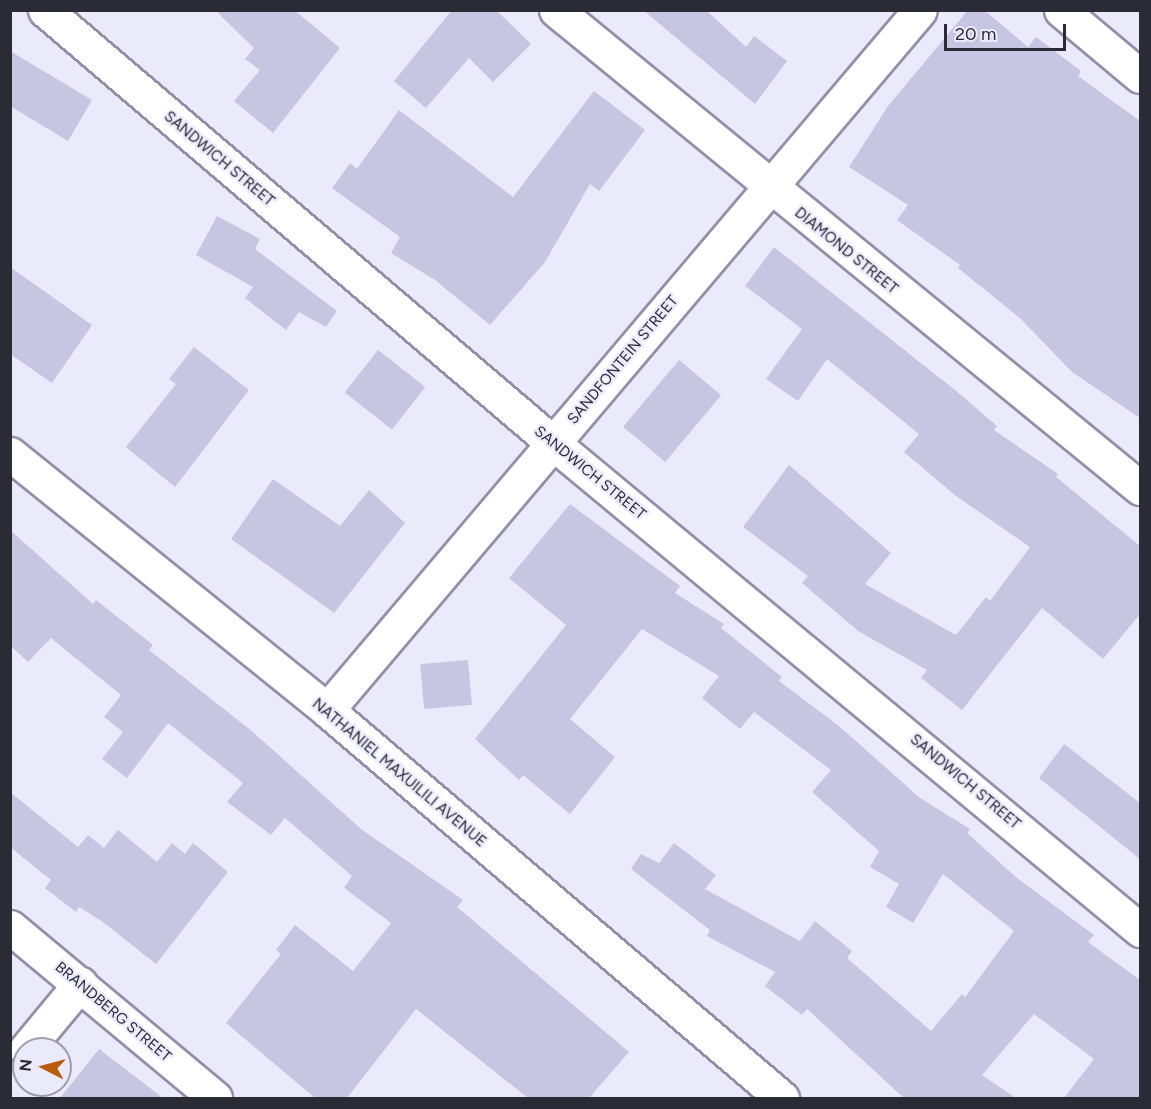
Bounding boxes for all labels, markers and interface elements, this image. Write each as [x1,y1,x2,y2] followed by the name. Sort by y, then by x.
[947,12,1068,50] scale bar
[955,23,996,45] text: 20 m
[160,108,278,210] street label: SANDWICH STREET
[791,204,901,298] street label: DIAMOND STREET
[564,292,682,428] street label: SANDFONTEIN STREET
[531,422,649,524] street label: SANDWICH STREET
[308,695,490,851] street label: NATHANIEL MAXUILILI AVENUE
[906,731,1024,833] street label: SANDWICH STREET
[51,958,175,1066] street label: BRANDBERG STREET
[12,1037,72,1097] north arrow
[15,1058,36,1072] text: N

